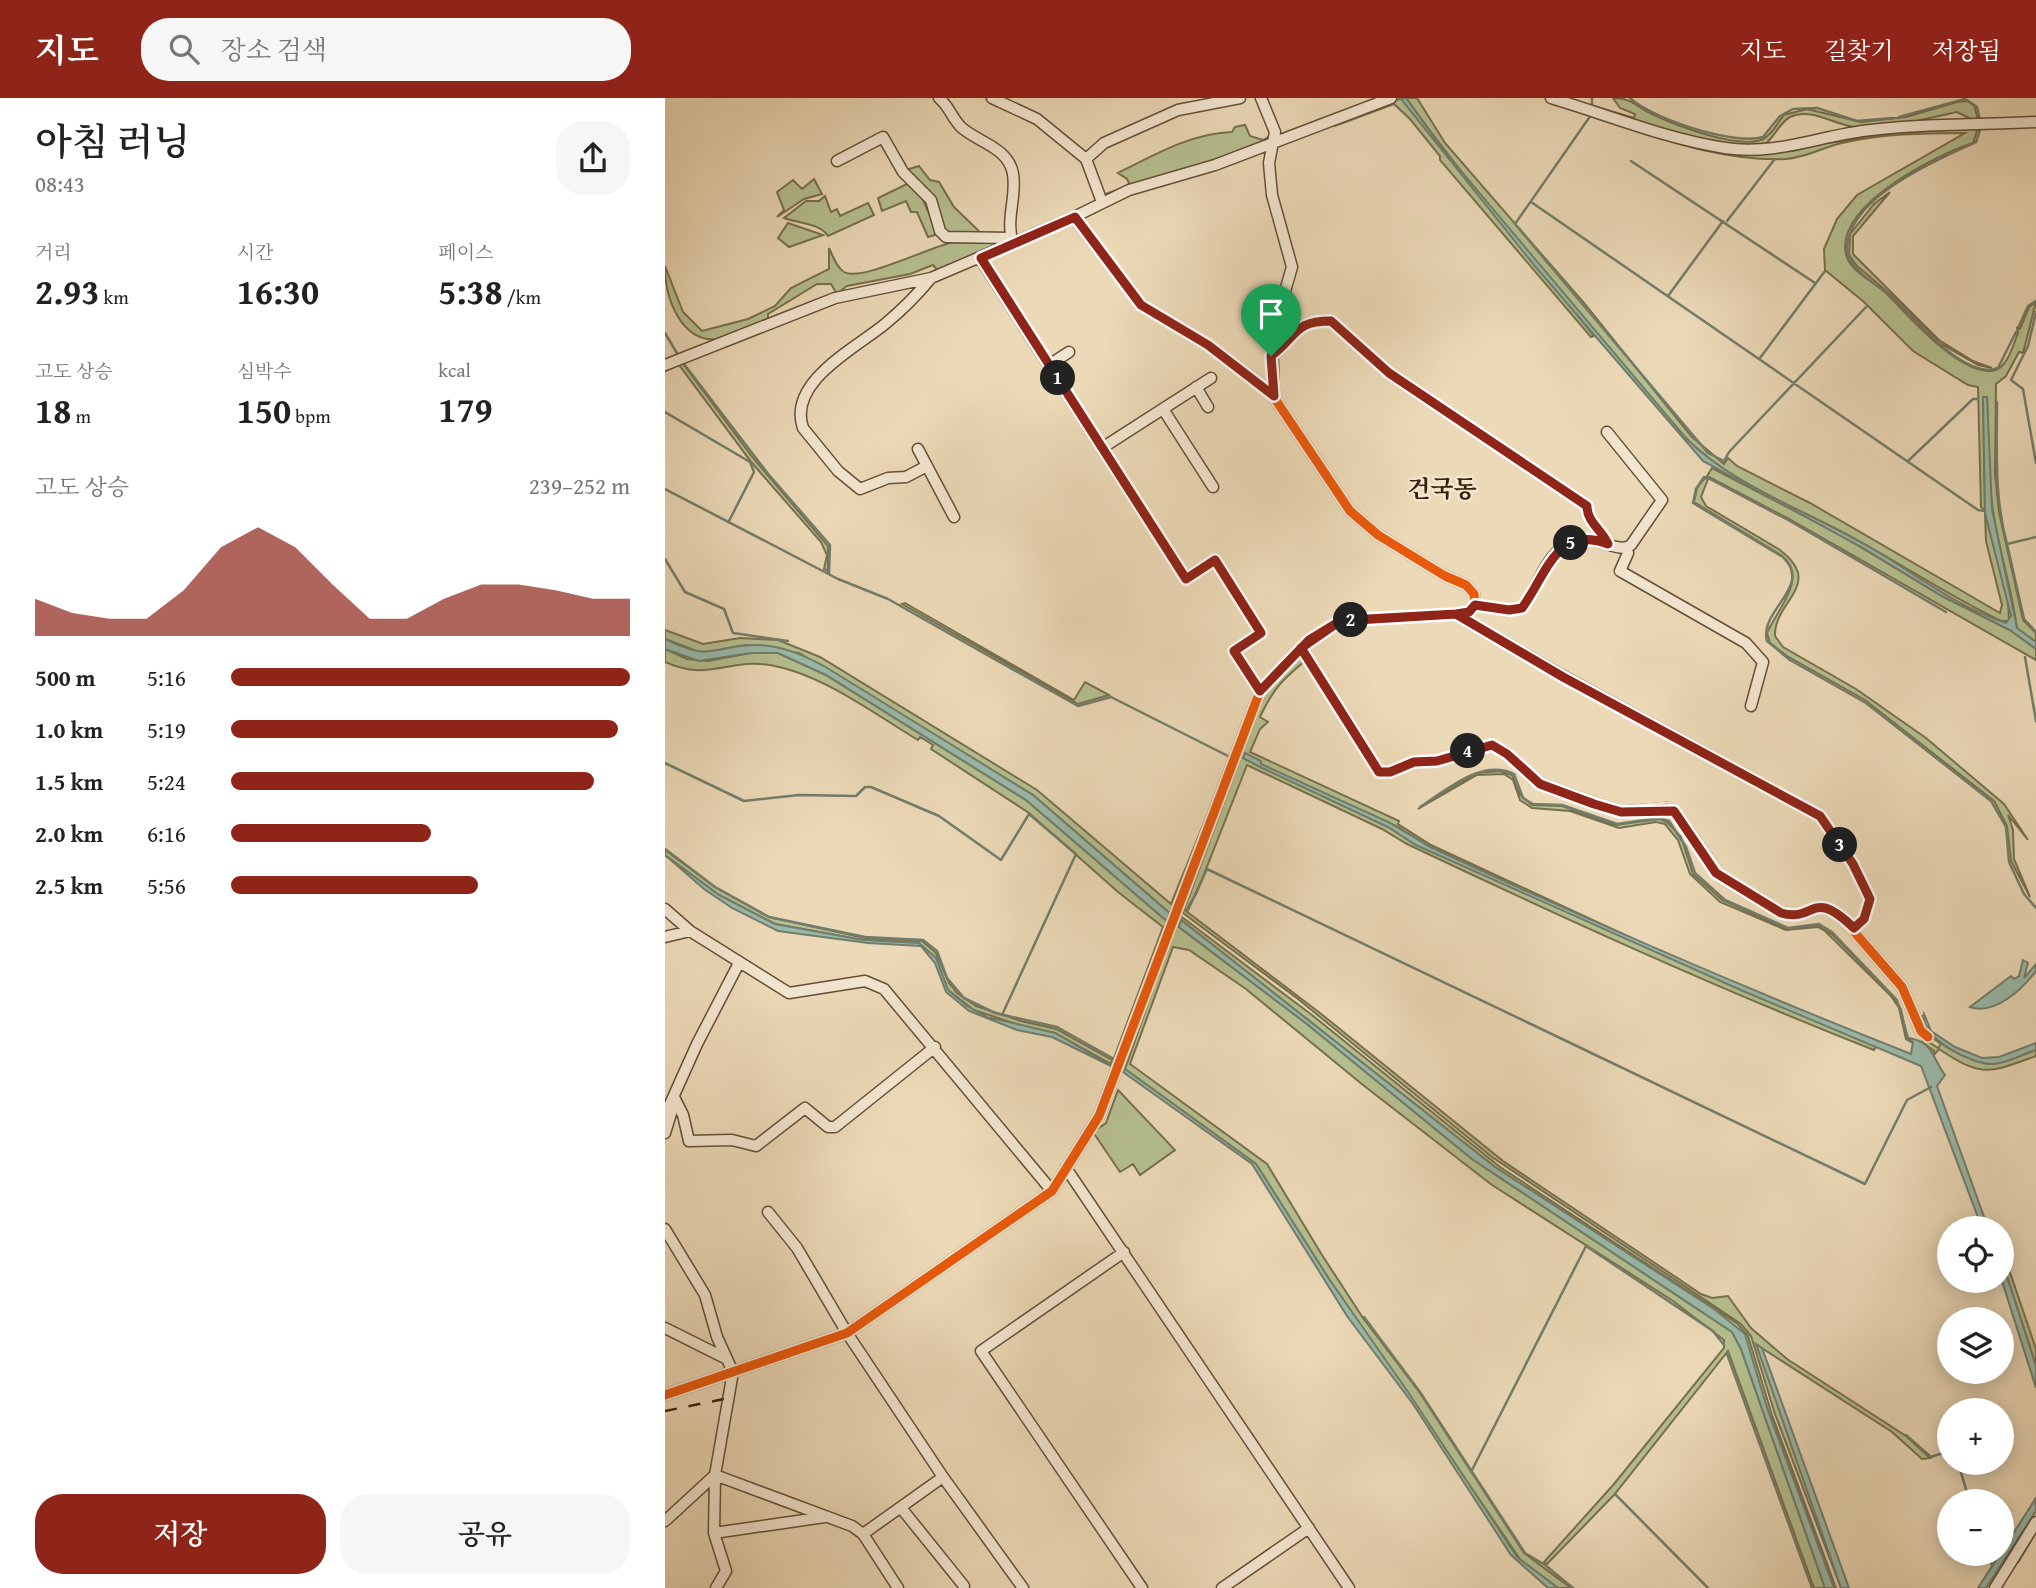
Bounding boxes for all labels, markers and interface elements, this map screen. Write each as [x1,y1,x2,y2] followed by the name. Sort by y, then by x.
[141,18,631,81] search box
[35,26,99,74] text: 지도
[165,30,203,68] icon: search
[221,30,327,69] text: 장소 검색
[1740,33,1786,68] text: 지도
[1824,33,1893,68] text: 길찾기
[1931,33,2001,68] text: 저장됨
[35,113,190,169] text: 아침 러닝
[556,121,630,195] button: share
[35,167,85,200] text: 08:43
[35,238,72,266] text: 거리
[237,238,273,266] text: 시간
[438,238,493,266] text: 페이스
[35,266,99,317] text: 2.93
[237,266,319,317] text: 16:30
[438,266,503,317] text: 5:38
[99,283,129,311] text: km
[503,283,541,311] text: /km
[1241,284,1301,356] pin
[1252,295,1290,333] icon: arrive
[438,356,471,384] text: kcal
[35,357,113,385] text: 고도 상승
[237,357,292,385] text: 심박수
[1041,360,1075,396] pin: 1
[1053,363,1062,391] text: 1
[438,384,493,435] text: 179
[35,385,71,436] text: 18
[237,385,291,436] text: 150
[71,402,91,430] text: m
[291,402,331,430] text: bpm
[529,469,630,502] text: 239–252 m
[35,470,129,503] text: 고도 상승
[1407,471,1477,506] district label: 건국동
[1553,526,1588,560] pin: 5
[1566,528,1575,556] text: 5
[1333,602,1369,638] pin: 2
[1346,605,1355,633] text: 2
[35,661,96,694] text: 500 m
[147,661,186,694] text: 5:16
[35,713,103,746] text: 1.0 km
[147,713,186,746] text: 5:19
[1451,734,1485,768] pin: 4
[1463,736,1472,764] text: 4
[35,765,103,798] text: 1.5 km
[147,765,186,798] text: 5:24
[35,817,103,850] text: 2.0 km
[147,817,186,850] text: 6:16
[1823,828,1857,862] pin: 3
[1835,830,1844,858] text: 3
[35,869,103,902] text: 2.5 km
[147,869,186,902] text: 5:56
[1937,1216,2014,1566] map controls
[1937,1216,2014,1293] button: locate
[1937,1307,2014,1384] button: layers
[1937,1398,2014,1475] button: +
[1937,1489,2014,1566] button: −
[35,1494,326,1574] button: 저장
[340,1494,630,1574] button: 공유

